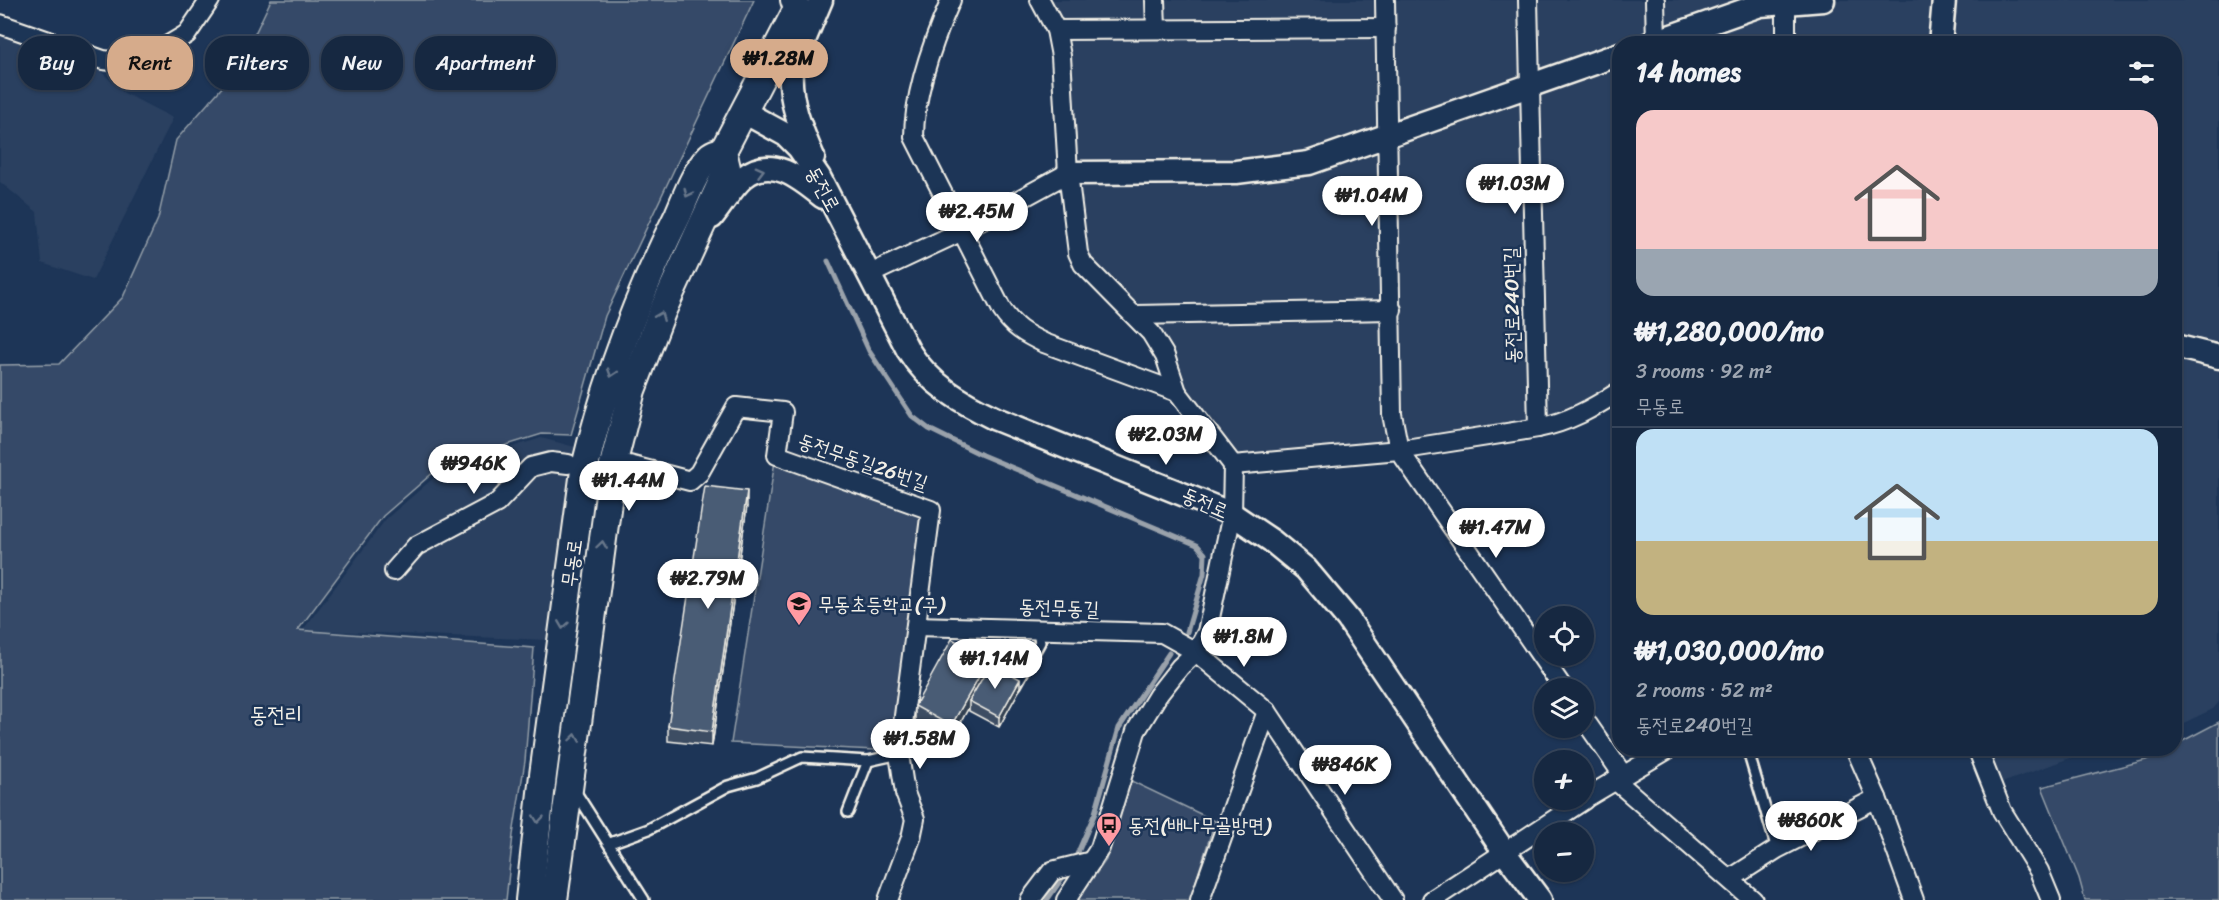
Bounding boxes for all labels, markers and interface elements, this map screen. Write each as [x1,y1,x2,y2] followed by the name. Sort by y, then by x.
[18,36,95,90] chip: Buy
[107,36,193,90] chip: Rent
[205,36,309,90] chip: Filters
[321,36,403,90] chip: New
[415,36,556,90] chip: Apartment
[730,39,828,90] pin: ₩1.28M
[744,41,814,76] text: ₩1.28M
[1636,49,1741,95] text: 14 homes
[2125,56,2158,89] icon: filters
[1843,149,1951,257] icon: home
[796,159,850,219] street label: 동전로
[1466,164,1564,215] pin: ₩1.03M
[755,166,765,179] one-way arrow
[1480,166,1550,201] text: ₩1.03M
[1323,176,1421,227] pin: ₩1.04M
[1336,178,1408,213] text: ₩1.04M
[684,187,695,198] one-way arrow
[928,192,1026,243] pin: ₩2.45M
[940,194,1014,229] text: ₩2.45M
[1493,246,1531,364] street label: 동전로240번길
[1636,308,1824,354] text: ₩1,280,000/mo
[653,311,666,322] one-way arrow
[1636,354,1772,389] text: 3 rooms · 92 m²
[607,367,619,378] one-way arrow
[1636,389,1684,424] text: 무동로
[1117,415,1215,466] pin: ₩2.03M
[1130,417,1202,452] text: ₩2.03M
[793,423,933,501] street label: 동전무동길26번길
[432,444,516,495] pin: ₩946K
[442,446,506,481] text: ₩946K
[580,461,678,512] pin: ₩1.44M
[593,463,665,498] text: ₩1.44M
[1843,468,1951,576] icon: home
[1176,477,1234,529] street label: 동전로
[1447,508,1545,559] pin: ₩1.47M
[1461,510,1531,545] text: ₩1.47M
[551,537,593,589] street label: 무동로
[596,540,608,549] one-way arrow
[659,559,757,610] pin: ₩2.79M
[671,561,745,596] text: ₩2.79M
[818,587,946,622] place label: 무동초등학교(구)
[784,589,814,627] school or university icon: 무동초등학교(구)
[1018,589,1100,627] street label: 동전무동길
[1534,606,1594,882] map controls
[1534,606,1594,666] button: locate
[1202,617,1286,668] pin: ₩1.8M
[1215,619,1273,654] text: ₩1.8M
[558,621,570,630] one-way arrow
[1636,627,1824,673] text: ₩1,030,000/mo
[946,639,1044,690] pin: ₩1.14M
[961,641,1029,676] text: ₩1.14M
[1636,673,1773,708] text: 2 rooms · 52 m²
[1534,678,1594,738] button: layers
[249,695,303,734] district label: 동전리
[1636,708,1753,743] text: 동전로240번길
[871,719,969,770] pin: ₩1.58M
[885,721,955,756] text: ₩1.58M
[568,733,580,742] one-way arrow
[1303,745,1387,796] pin: ₩846K
[1313,747,1377,782] text: ₩846K
[1534,750,1594,810] button: +
[1769,801,1853,852] pin: ₩860K
[1779,803,1843,838] text: ₩860K
[1128,808,1272,843] place label: 동전(배나무골방면)
[1094,810,1124,848] bus stop icon: 동전(배나무골방면)
[532,814,545,823] one-way arrow
[1534,822,1594,882] button: −

